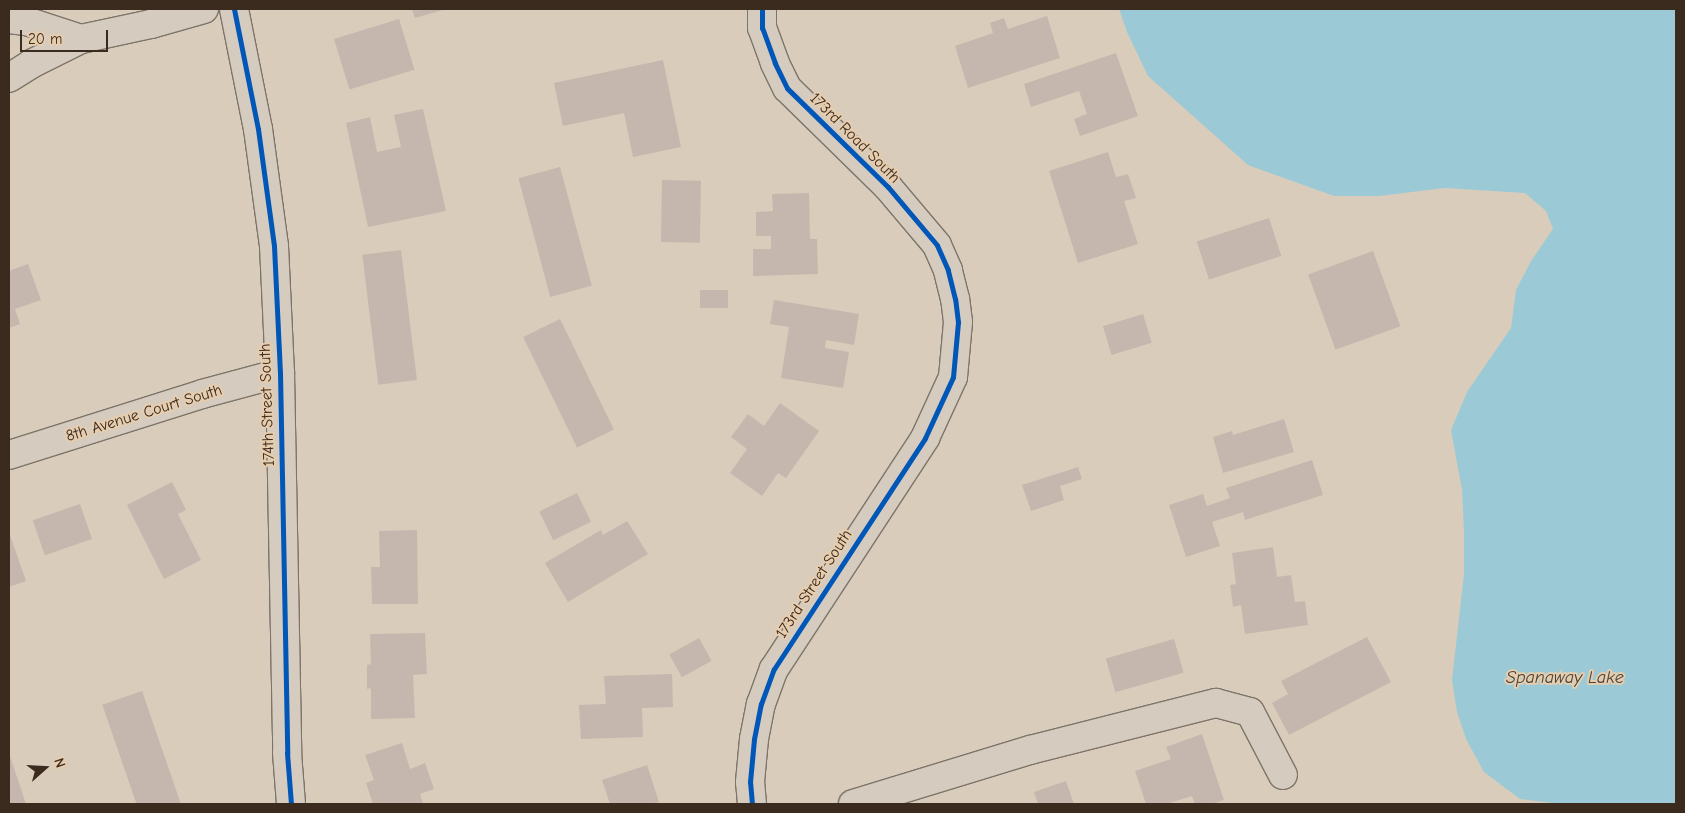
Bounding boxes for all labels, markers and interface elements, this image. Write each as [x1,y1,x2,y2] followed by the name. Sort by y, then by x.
[22,20,110,52] scale bar
[28,30,62,48] text: 20 m
[806,89,904,187] street label: 173rd Road South
[255,343,279,467] street label: 174th Street South
[64,380,224,446] street label: 8th Avenue Court South
[772,526,856,642] street label: 173rd Street South
[1506,667,1624,689] water label: Spanaway Lake
[20,743,70,793] north arrow
[50,756,69,770] text: N

